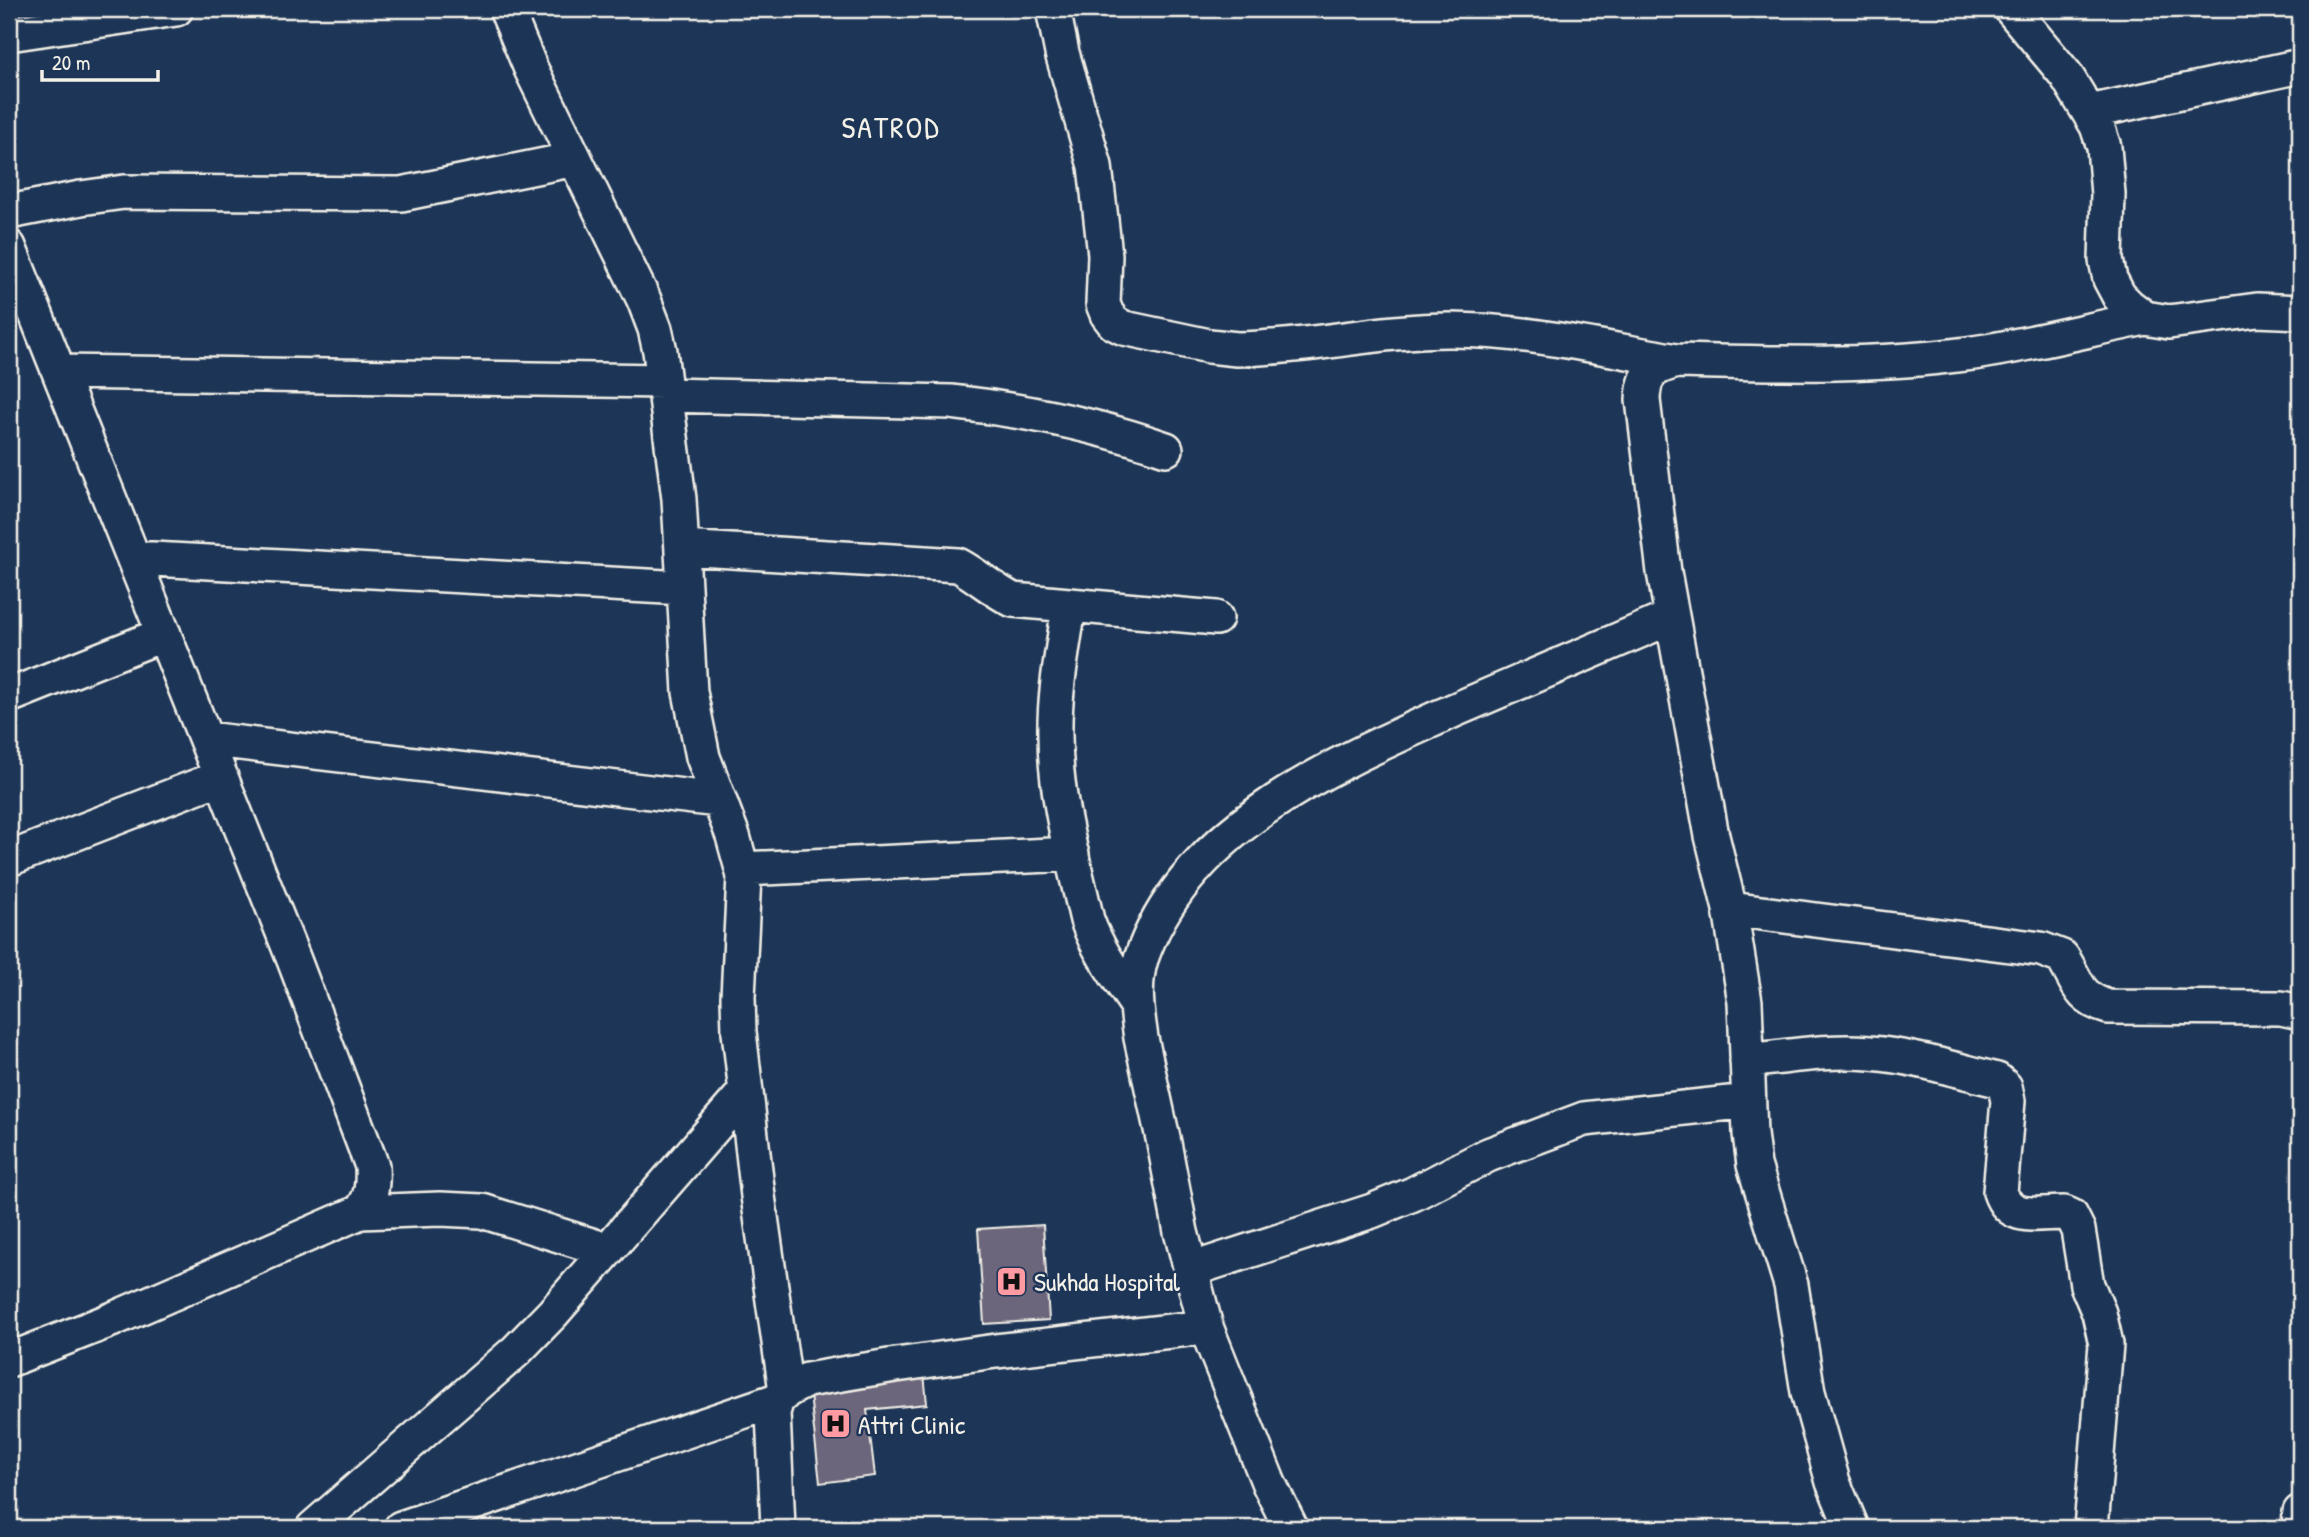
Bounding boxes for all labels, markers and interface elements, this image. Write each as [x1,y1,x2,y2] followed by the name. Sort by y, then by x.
[42,38,158,82] scale bar
[52,48,90,77] text: 20 m
[842,107,941,147] district label: SATROD
[994,1264,1028,1298] hospital icon: Sukhda Hospital
[1034,1264,1180,1299] place label: Sukhda Hospital
[818,1407,852,1441] hospital icon: Attri Clinic
[858,1407,965,1442] place label: Attri Clinic

